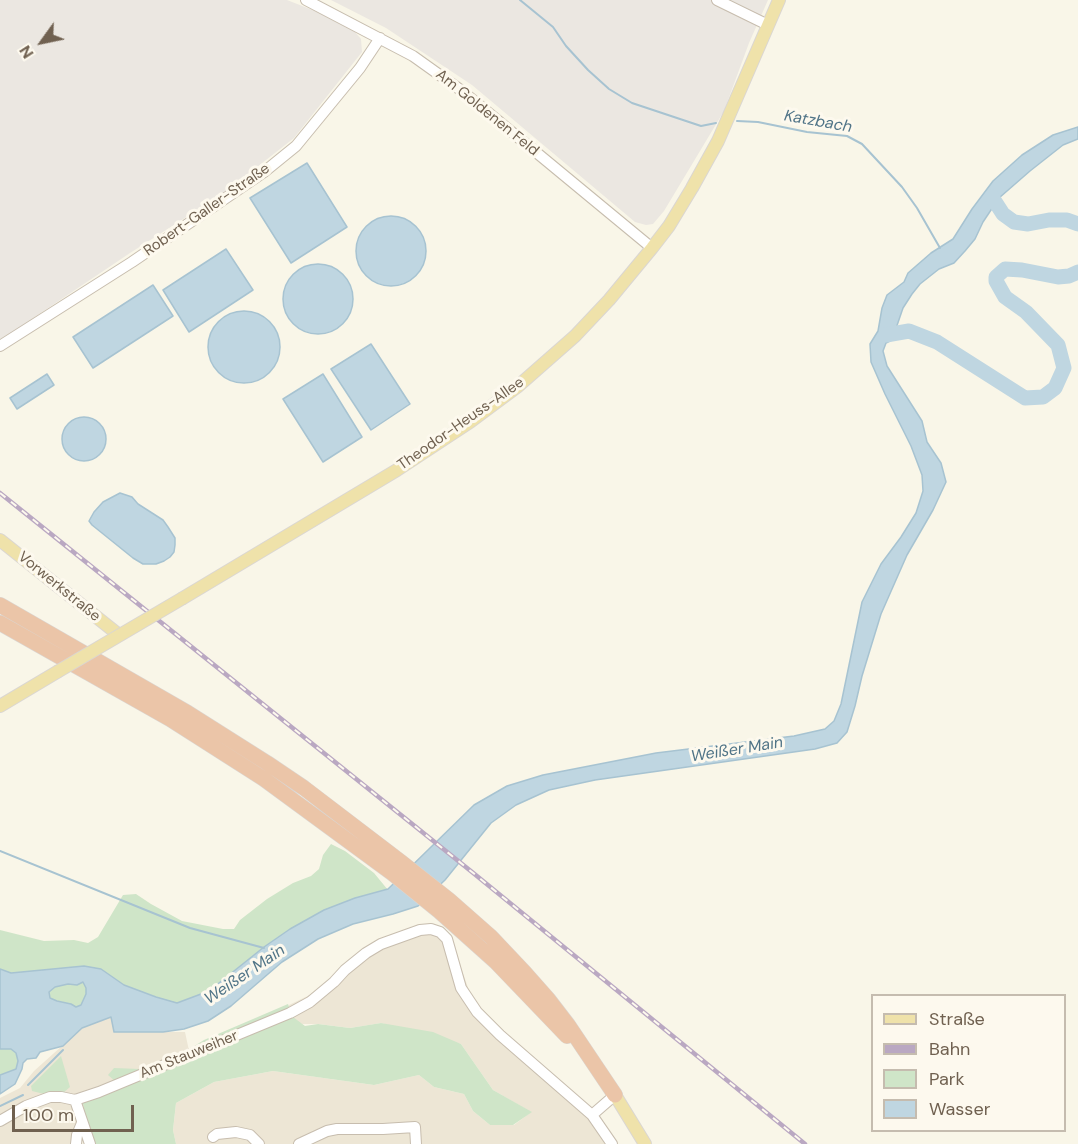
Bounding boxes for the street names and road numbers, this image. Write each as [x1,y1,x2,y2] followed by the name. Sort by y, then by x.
[432,66,542,160] street label: Am Goldenen Feld
[141,160,273,260] street label: Robert-Galler-Straße
[394,374,528,474] street label: Theodor-Heuss-Allee
[14,548,104,626] street label: Vorwerkstraße
[137,1027,241,1083] street label: Am Stauweiher

